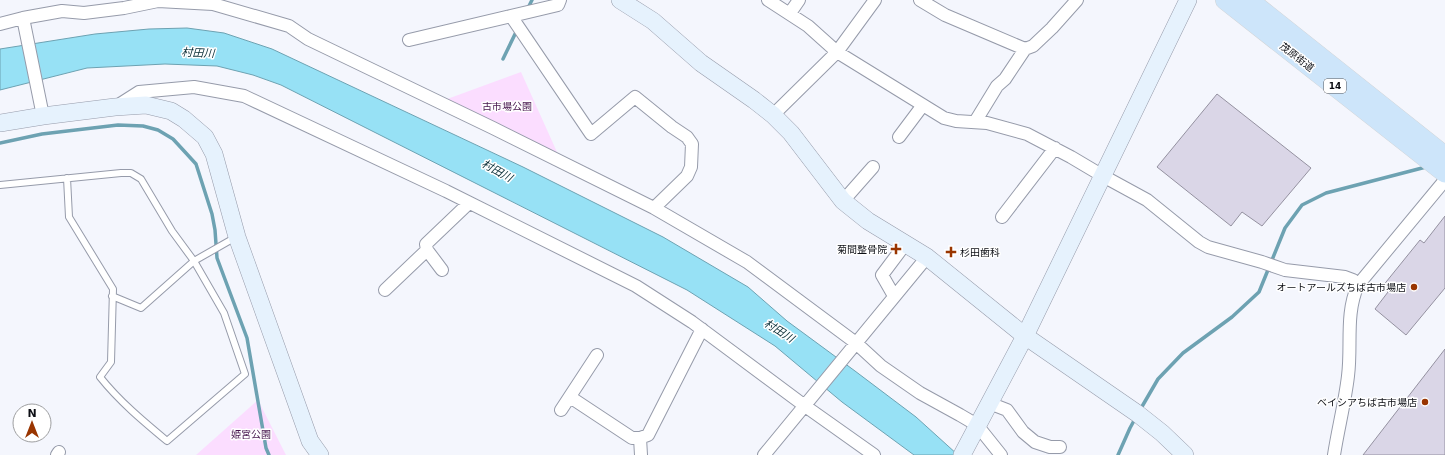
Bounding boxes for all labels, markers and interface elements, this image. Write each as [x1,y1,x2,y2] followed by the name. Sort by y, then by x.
[1278,40,1316,74] street label: 茂原街道
[181,46,216,60] water label: 村田川
[1324,79,1346,93] road number: 14
[482,101,532,112] park label: 古市場公園
[479,157,515,185] water label: 村田川
[890,243,902,255] marker: 菊間整骨院
[837,244,887,255] place label: 菊間整骨院
[945,246,957,258] marker: 杉田歯科
[960,247,1000,258] place label: 杉田歯科
[1277,282,1406,293] place label: オートアールズちば古市場店
[1409,282,1419,292] marker: オートアールズちば古市場店
[762,317,797,346] water label: 村田川
[1317,397,1417,408] place label: ベイシアちば古市場店
[1420,397,1430,407] marker: ベイシアちば古市場店
[12,403,52,443] north arrow
[27,407,37,420] text: N
[231,429,271,440] park label: 姫宮公園

